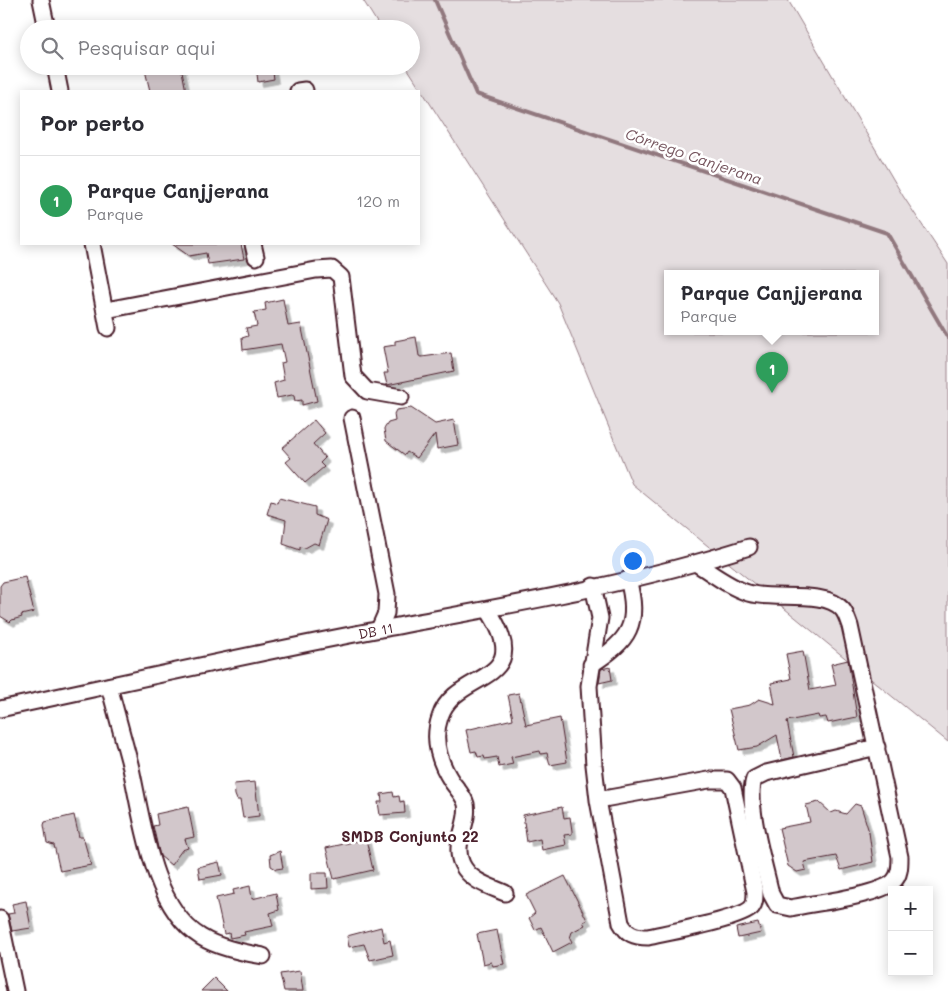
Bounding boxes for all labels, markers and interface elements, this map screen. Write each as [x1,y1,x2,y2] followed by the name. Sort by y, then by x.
[20,20,420,75] search box
[38,34,66,62] icon: search
[78,35,216,60] text: Pesquisar aqui
[40,109,144,136] text: Por perto
[623,123,765,189] water label: Córrego Canjerana
[87,178,269,203] text: Parque Canjjerana
[52,190,60,211] text: 1
[356,190,400,211] text: 120 m
[87,203,144,224] text: Parque
[664,270,879,335] popup
[680,280,863,305] text: Parque Canjjerana
[680,305,737,326] text: Parque
[756,352,788,393] pin: 1
[620,548,646,574] your location
[357,617,395,643] street label: DB 11
[341,826,479,846] district label: SMDB Conjunto 22
[888,886,933,976] map controls
[888,886,933,931] button: +
[888,931,933,976] button: −

